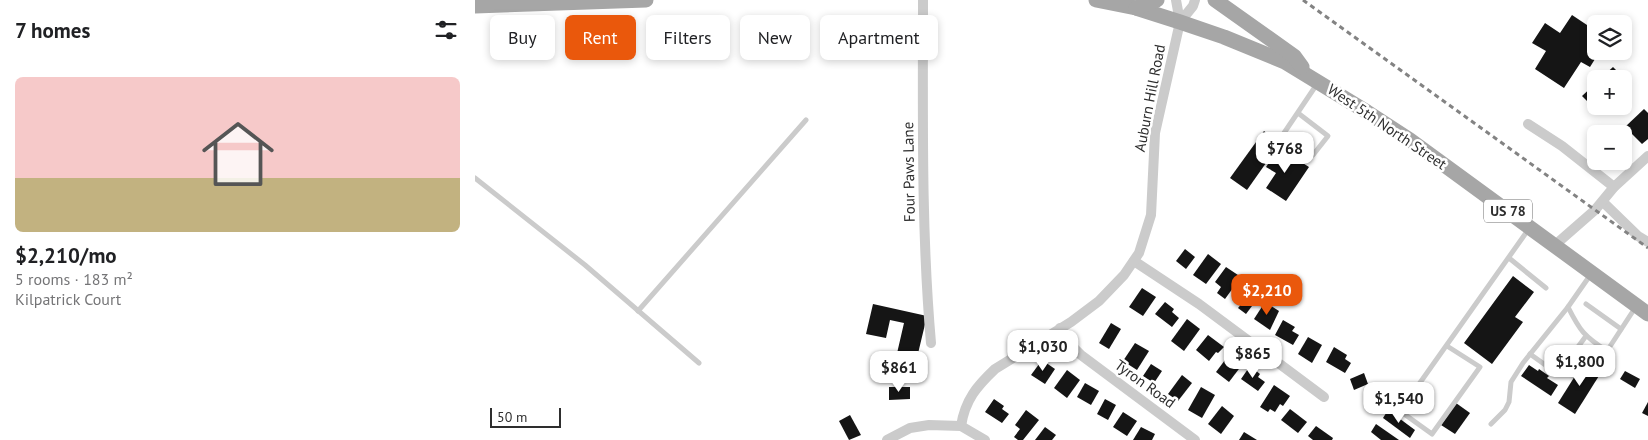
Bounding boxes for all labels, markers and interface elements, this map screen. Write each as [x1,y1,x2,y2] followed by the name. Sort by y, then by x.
[490,15,555,60] chip: Buy
[565,15,636,60] chip: Rent
[646,15,730,60] chip: Filters
[740,15,810,60] chip: New
[820,15,938,60] chip: Apartment
[1587,15,1632,170] map controls
[1587,15,1632,60] button: layers
[432,16,460,44] icon: filters
[15,17,90,44] text: 7 homes
[1130,43,1169,153] street label: Auburn Hill Road
[1587,70,1632,115] button: +
[1324,80,1450,173] street label: West 5th North Street
[193,109,283,199] icon: home
[898,122,919,222] street label: Four Paws Lane
[1587,125,1632,170] button: −
[1255,132,1315,174] pin: $768
[1267,138,1303,158] text: $768
[1484,200,1532,222] road number: US 78
[15,242,117,269] text: $2,210/mo
[15,269,133,289] text: 5 rooms · 183 m²
[1226,274,1308,316] pin: $2,210
[1242,280,1292,300] text: $2,210
[15,289,121,309] text: Kilpatrick Court
[1002,330,1084,372] pin: $1,030
[1018,336,1068,356] text: $1,030
[1223,336,1283,379] pin: $865
[1235,343,1271,363] text: $865
[1539,344,1621,387] pin: $1,800
[869,350,929,393] pin: $861
[1555,351,1605,371] text: $1,800
[1111,355,1179,412] street label: Tyron Road
[881,357,917,377] text: $861
[1358,382,1440,424] pin: $1,540
[1374,388,1424,408] text: $1,540
[490,405,561,428] scale bar
[497,408,527,426] text: 50 m

